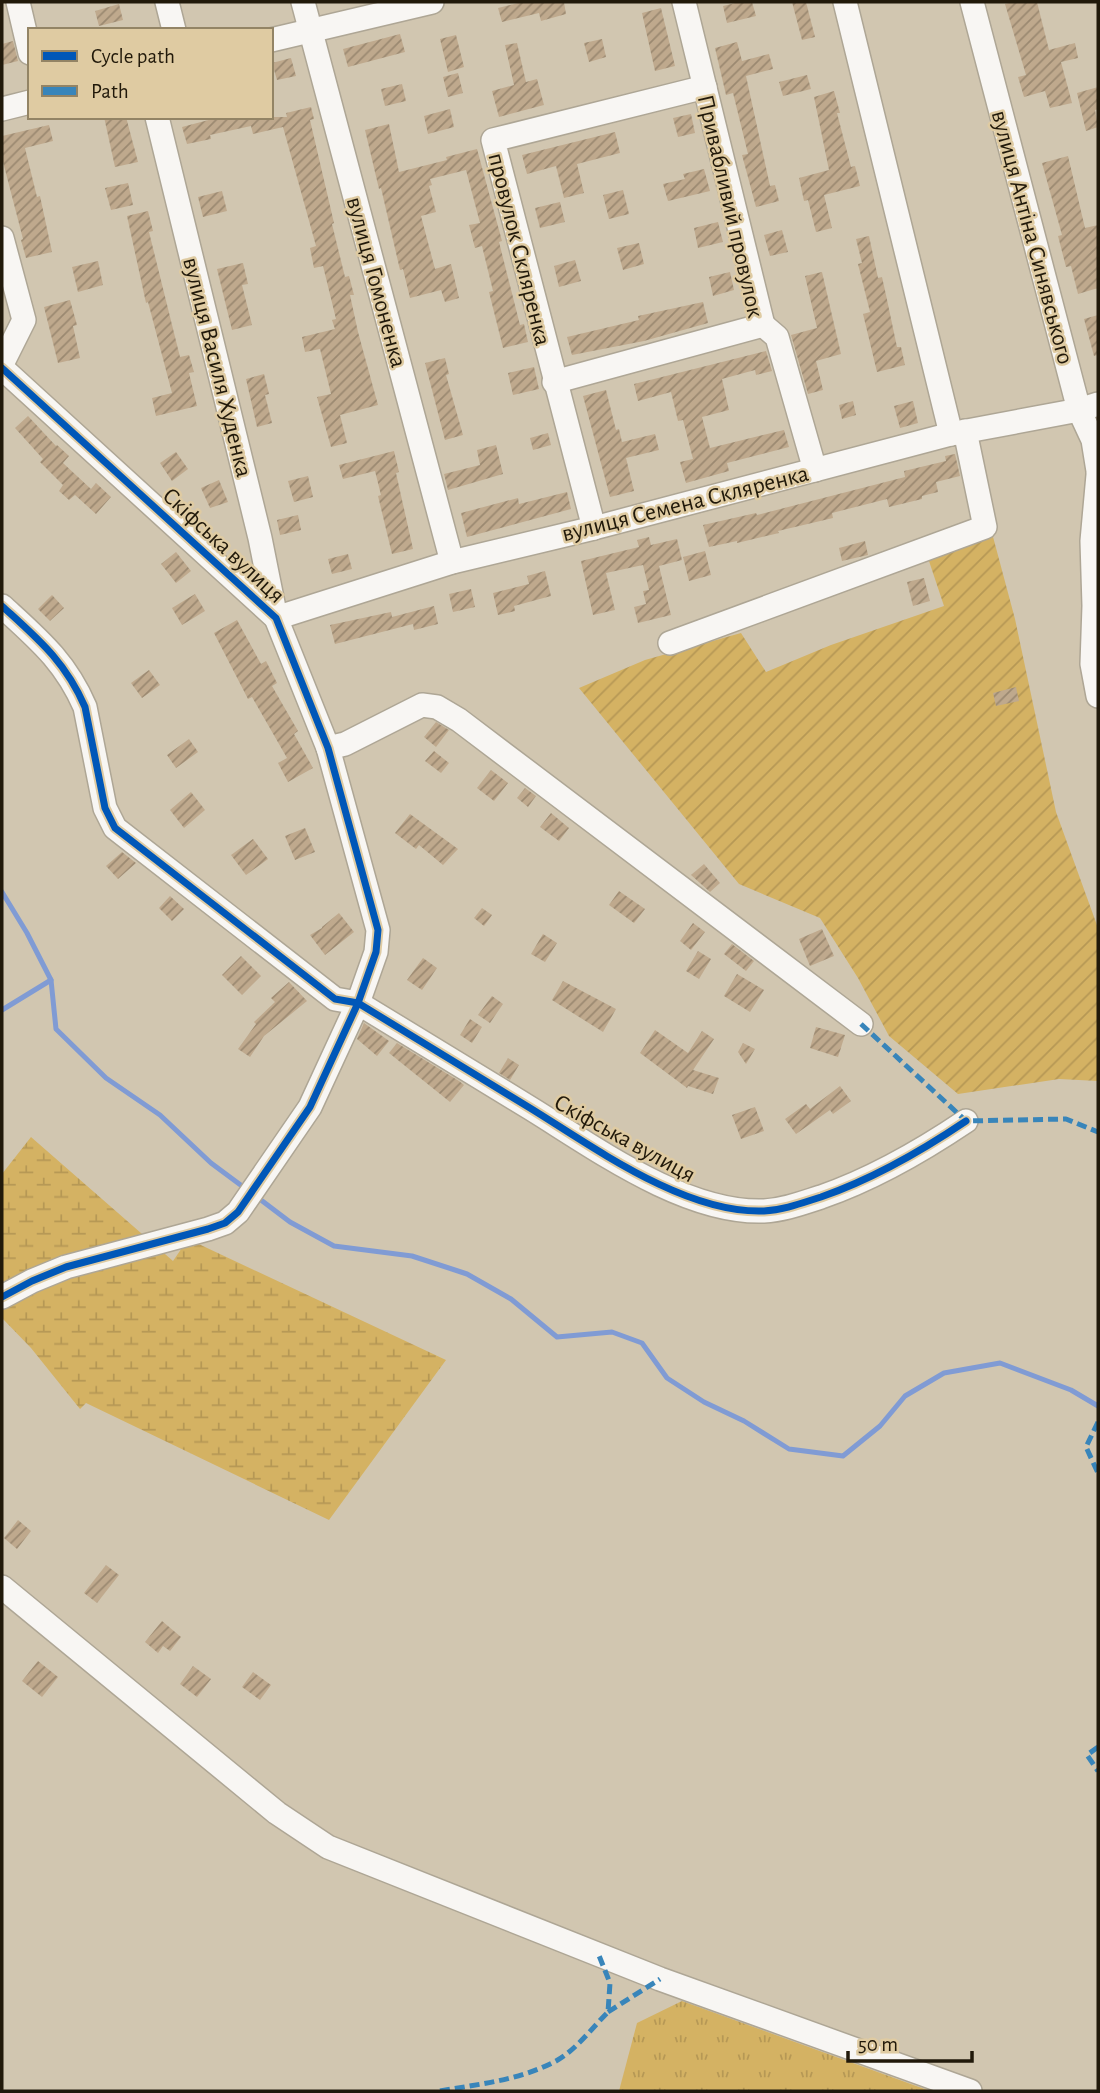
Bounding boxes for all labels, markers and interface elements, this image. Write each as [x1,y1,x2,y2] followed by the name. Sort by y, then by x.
[28,28,273,119] legend
[91,46,175,67] text: Cycle path
[91,81,129,102] text: Path
[693,92,767,320] street label: Привабливий провулок
[987,108,1077,367] street label: вулиця Антіна Синявського
[483,150,555,348] street label: провулок Скляренка
[342,194,410,370] street label: вулиця Гомоненка
[178,255,256,480] street label: вулиця Василя Худенка
[559,462,811,546] street label: вулиця Семена Скляренка
[158,483,289,608] street label: Скіфська вулиця
[550,1090,699,1188] street label: Скіфська вулиця
[848,2020,972,2064] scale bar
[858,2034,898,2055] text: 50 m

